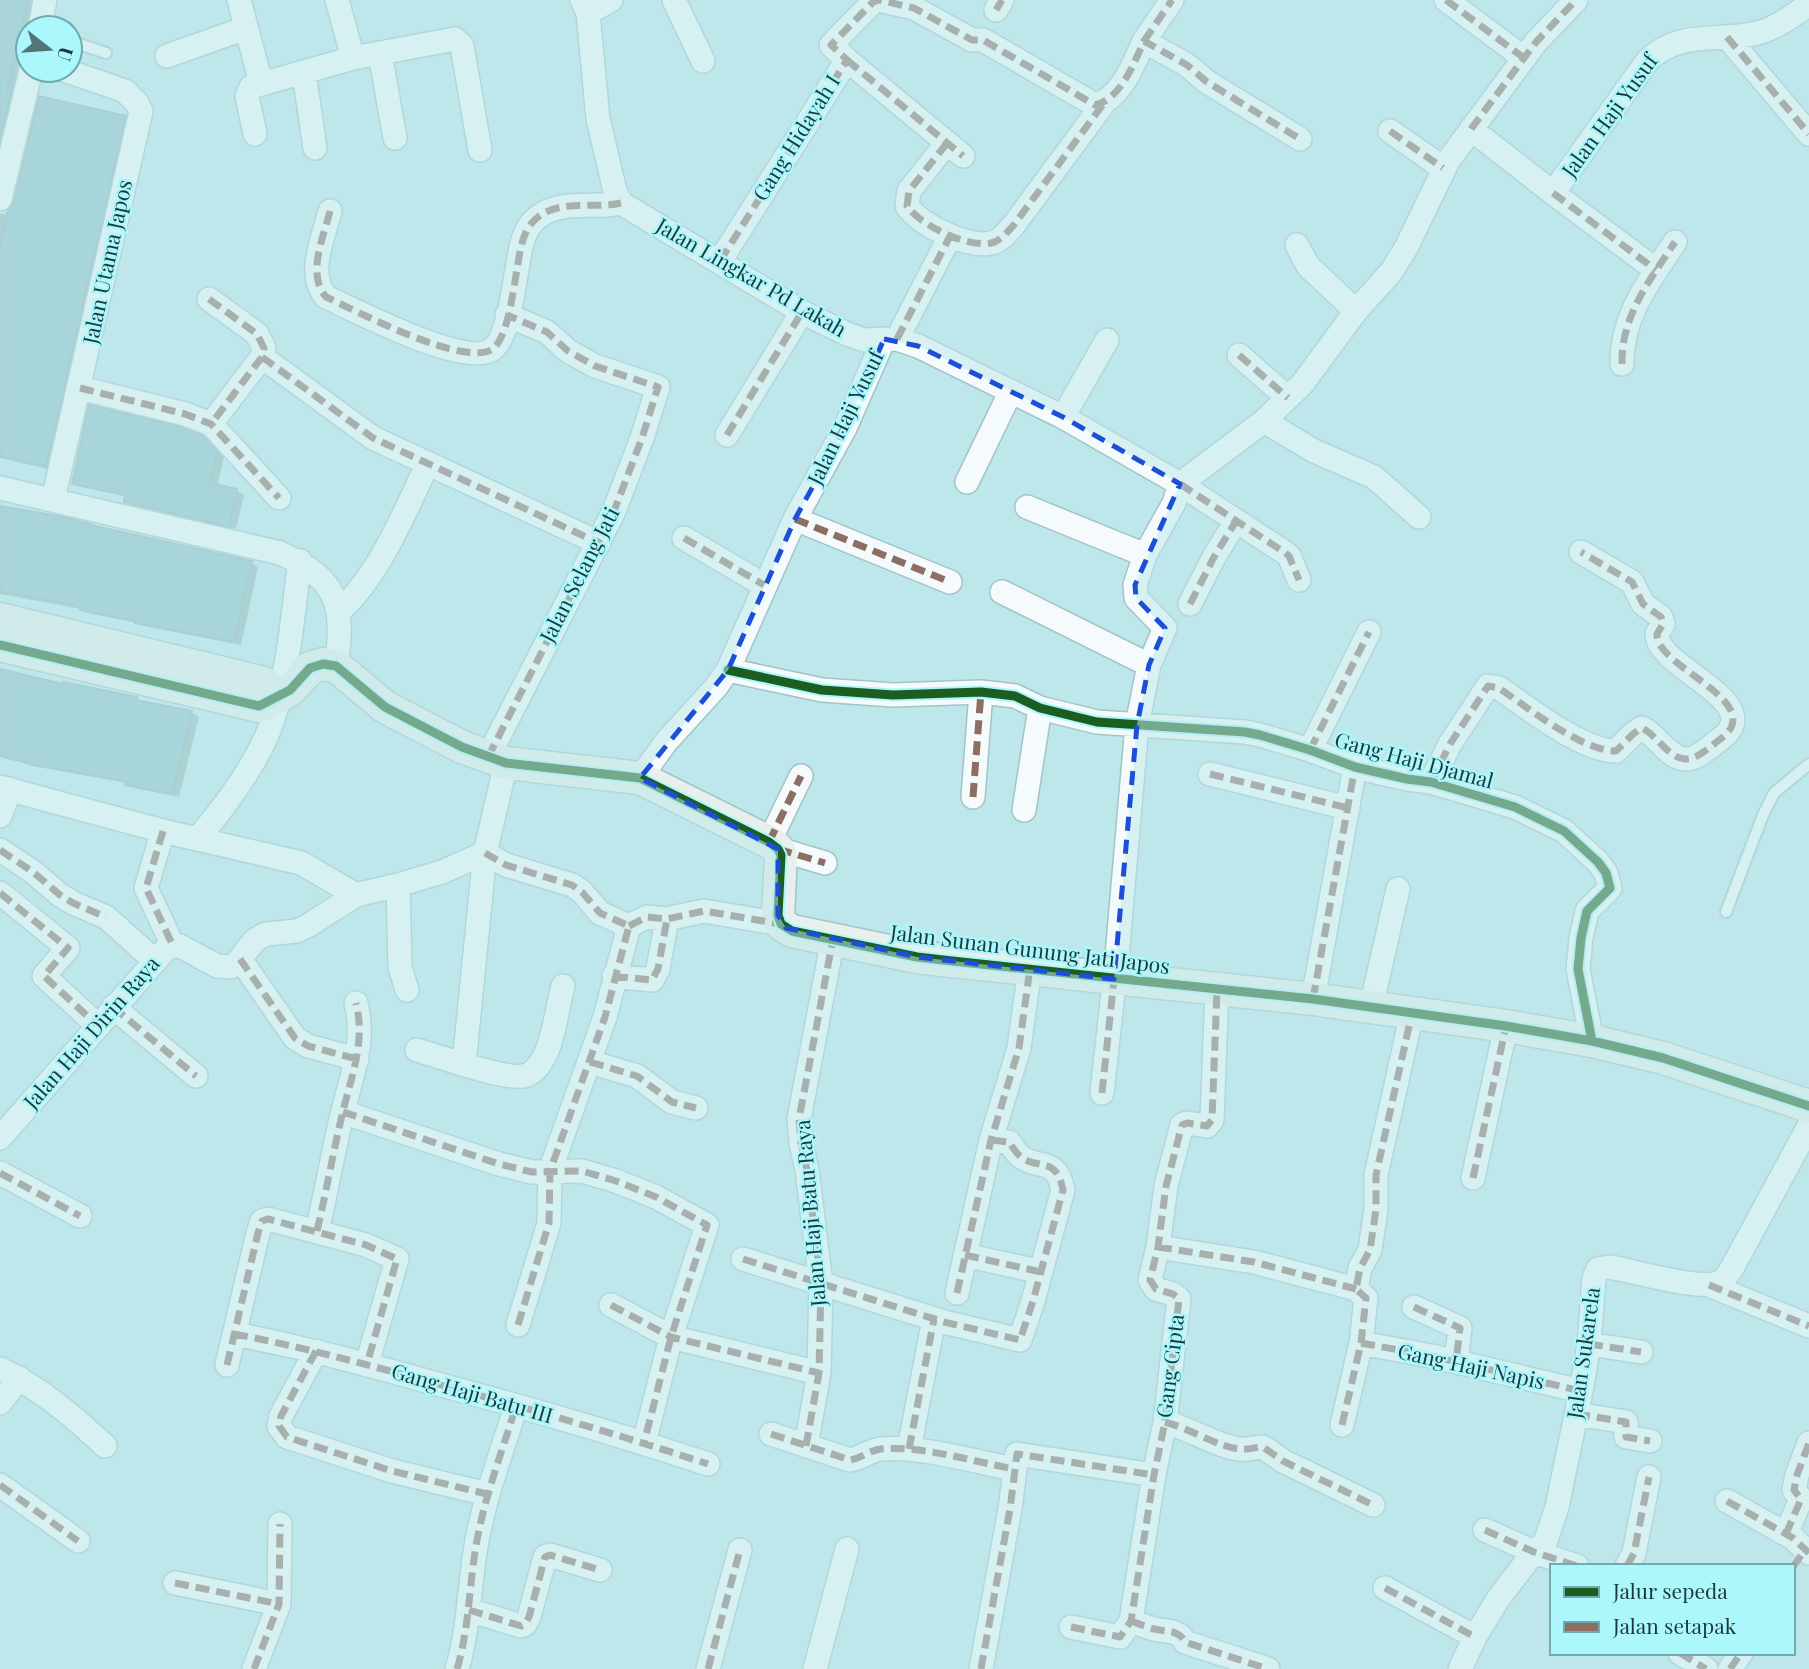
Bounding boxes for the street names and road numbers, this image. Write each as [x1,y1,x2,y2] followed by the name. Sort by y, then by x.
[1553,46,1664,183] street label: Jalan Haji Yusuf
[745,68,845,205] street label: Gang Hidayah I
[75,177,137,347] street label: Jalan Utama Japos
[651,210,853,343] street label: Jalan Lingkar Pd Lakah
[799,343,890,490] street label: Jalan Haji Yusuf
[532,502,624,648] street label: Jalan Selang Jati
[1332,724,1497,794] street label: Gang Haji Djamal
[888,917,1172,979] street label: Jalan Sunan Gunung Jati Japos
[16,949,165,1115] street label: Jalan Haji Dirin Raya
[787,1118,831,1309] street label: Jalan Haji Batu Raya
[1559,1285,1605,1421] street label: Jalan Sukarela
[1149,1312,1189,1419] street label: Gang Cipta
[1395,1336,1547,1394] street label: Gang Haji Napis
[389,1356,557,1429] street label: Gang Haji Batu III

